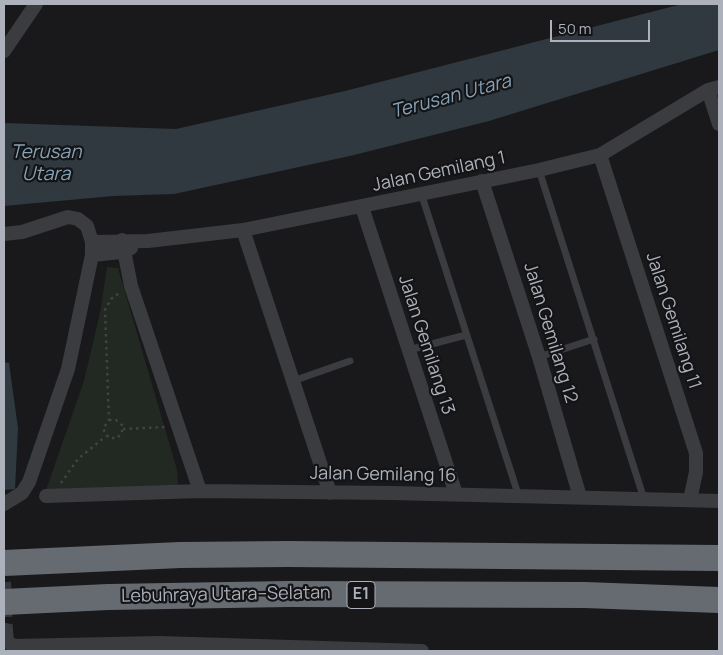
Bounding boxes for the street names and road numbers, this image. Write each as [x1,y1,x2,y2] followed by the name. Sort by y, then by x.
[371,147,507,197] street label: Jalan Gemilang 1
[641,250,705,392] street label: Jalan Gemilang 11
[518,260,582,406] street label: Jalan Gemilang 12
[393,273,459,417] street label: Jalan Gemilang 13
[310,463,456,487] street label: Jalan Gemilang 16
[121,582,331,608] street label: Lebuhraya Utara–Selatan
[347,582,375,608] road number: E1

